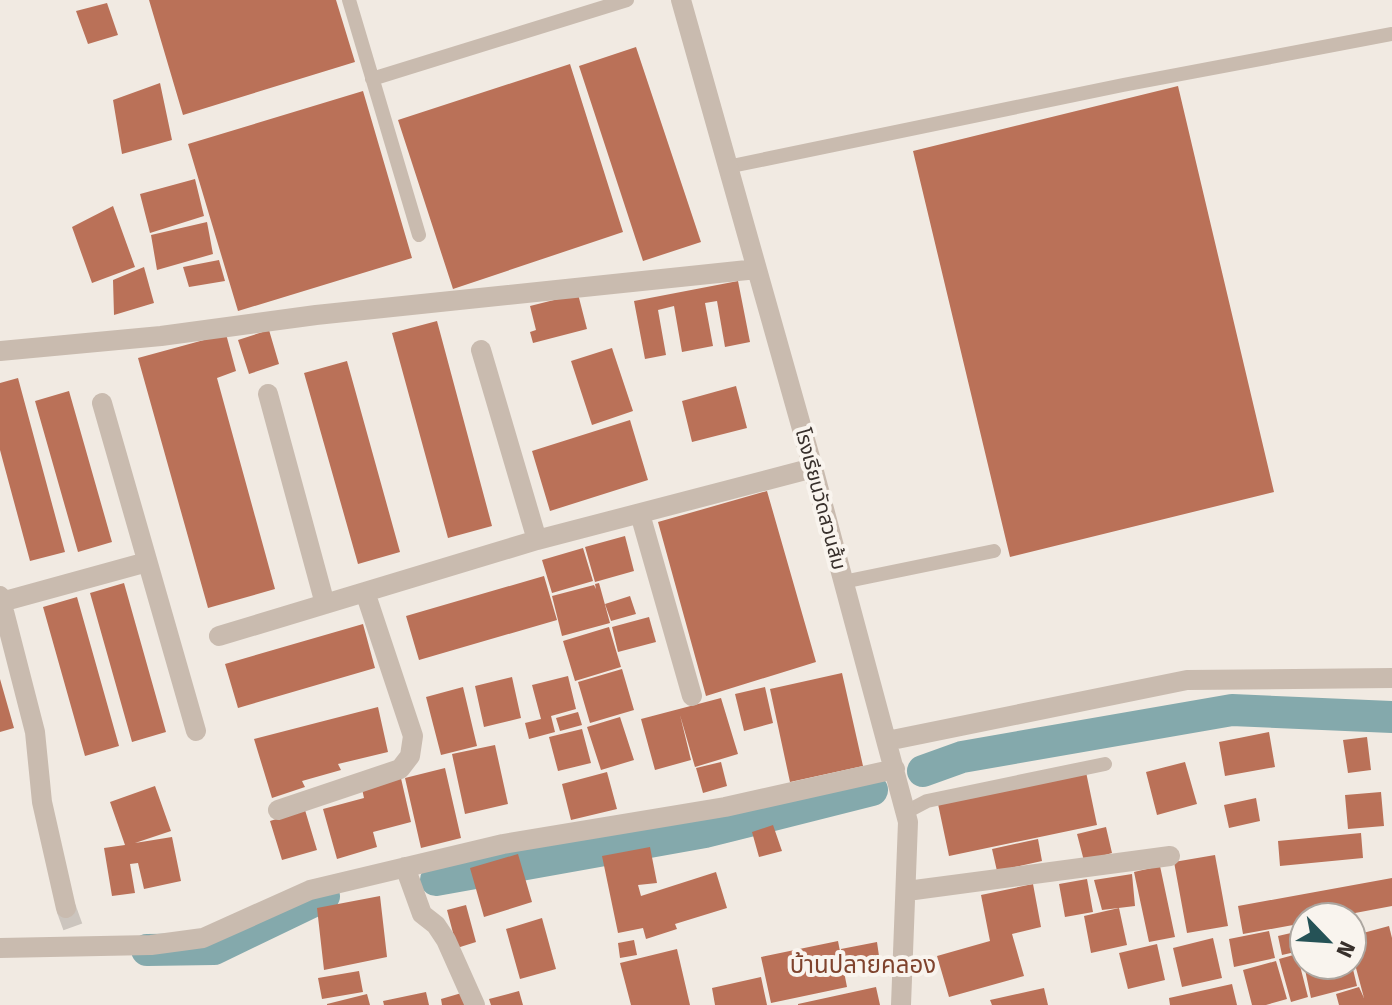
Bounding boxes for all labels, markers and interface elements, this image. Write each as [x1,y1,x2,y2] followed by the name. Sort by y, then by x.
[791,426,851,572] street label: โรงเรียนวัดสวนส้ม
[1288,901,1368,981] north arrow
[1330,937,1361,962] text: N
[790,951,936,979] district label: บ้านปลายคลอง

